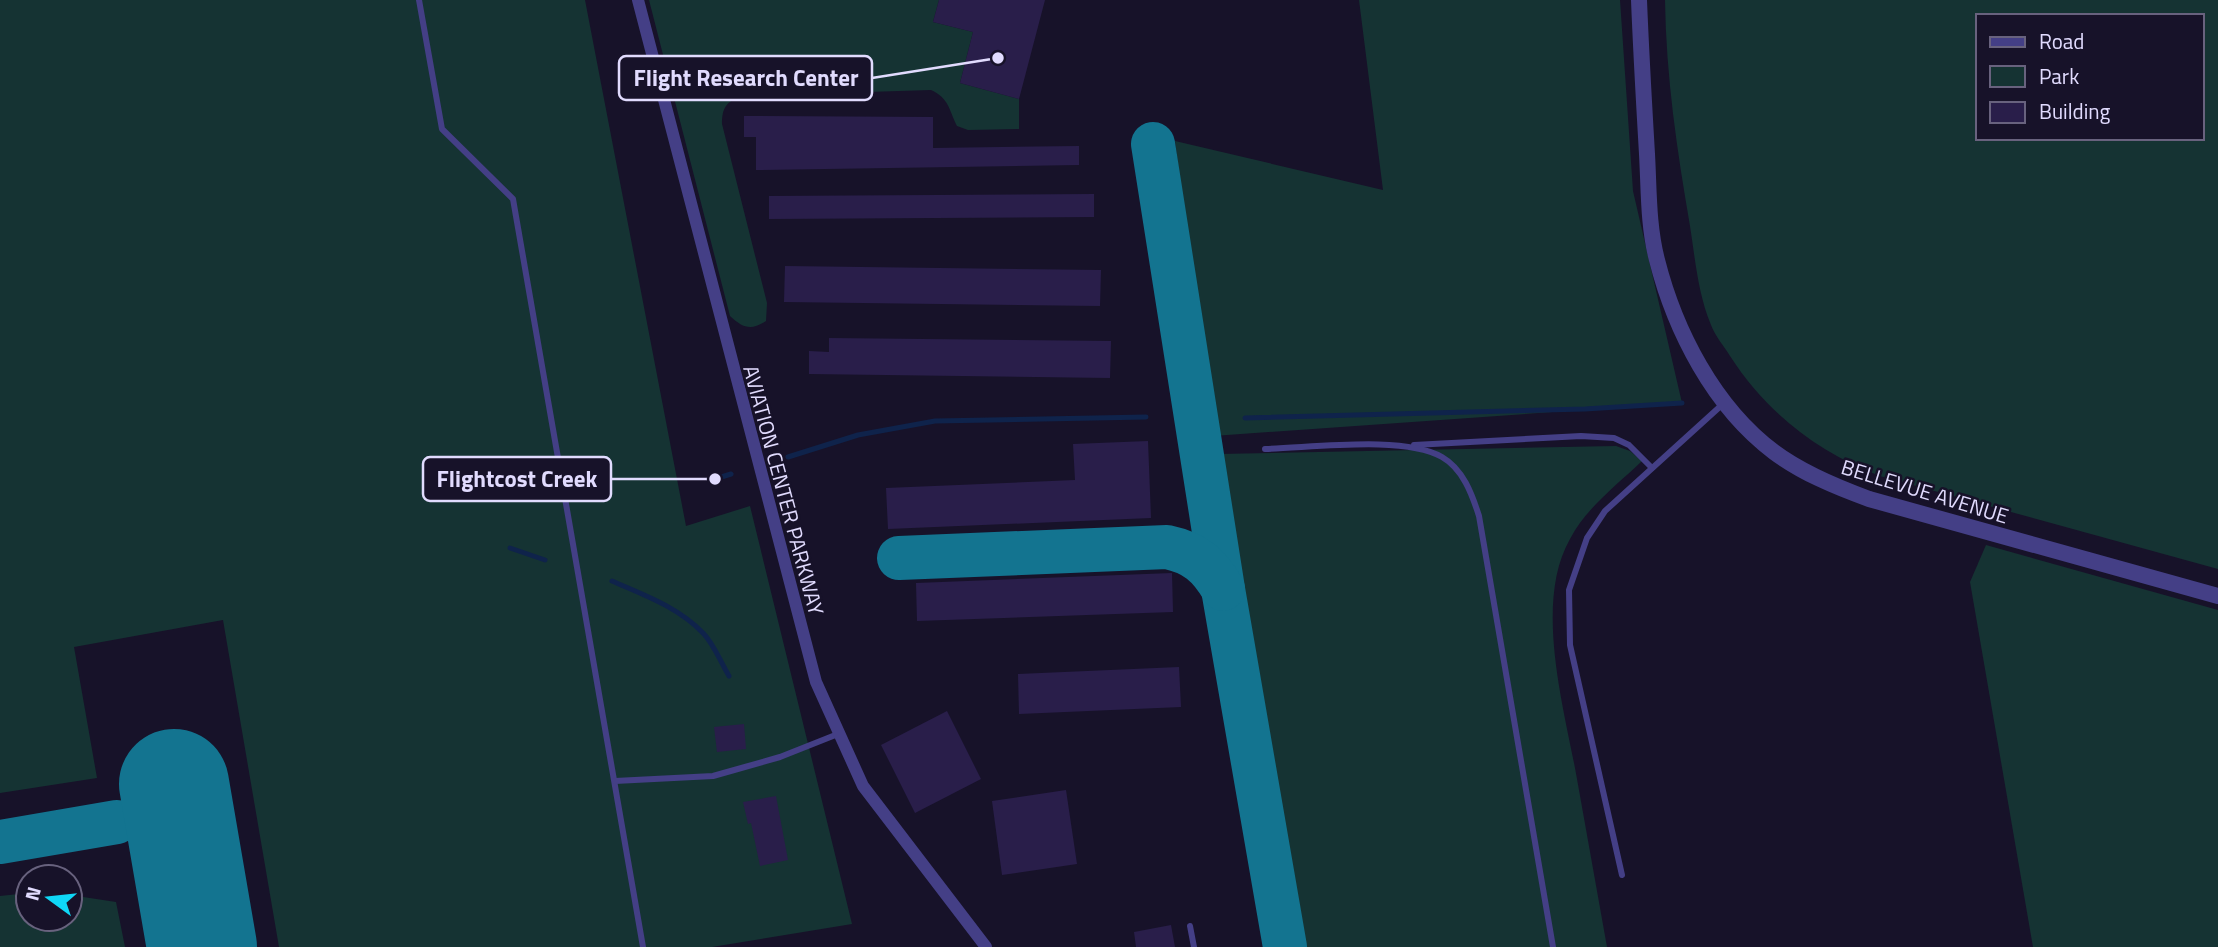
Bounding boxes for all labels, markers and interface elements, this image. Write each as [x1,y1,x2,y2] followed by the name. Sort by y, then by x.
[1976,14,2204,140] legend
[2039,25,2084,57] text: Road
[619,56,872,100] callout: Flight Research Center
[634,60,859,95] text: Flight Research Center
[2039,60,2079,92] text: Park
[2039,95,2111,127] text: Building
[735,362,833,619] street label: AVIATION CENTER PARKWAY
[1837,450,2013,532] street label: BELLEVUE AVENUE
[423,457,611,501] callout: Flightcost Creek
[437,461,598,496] text: Flightcost Creek
[14,863,84,933] north arrow
[16,883,48,904] text: N

